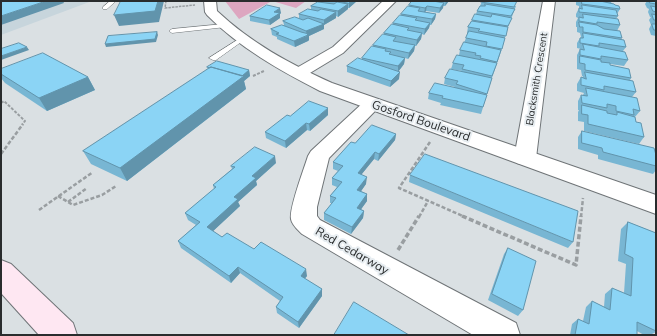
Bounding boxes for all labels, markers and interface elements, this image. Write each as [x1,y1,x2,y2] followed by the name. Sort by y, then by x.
[524,32,550,126] street label: Blacksmith Crescent
[370,97,472,145] street label: Gosford Boulevard
[313,224,391,278] street label: Red Cedarway

